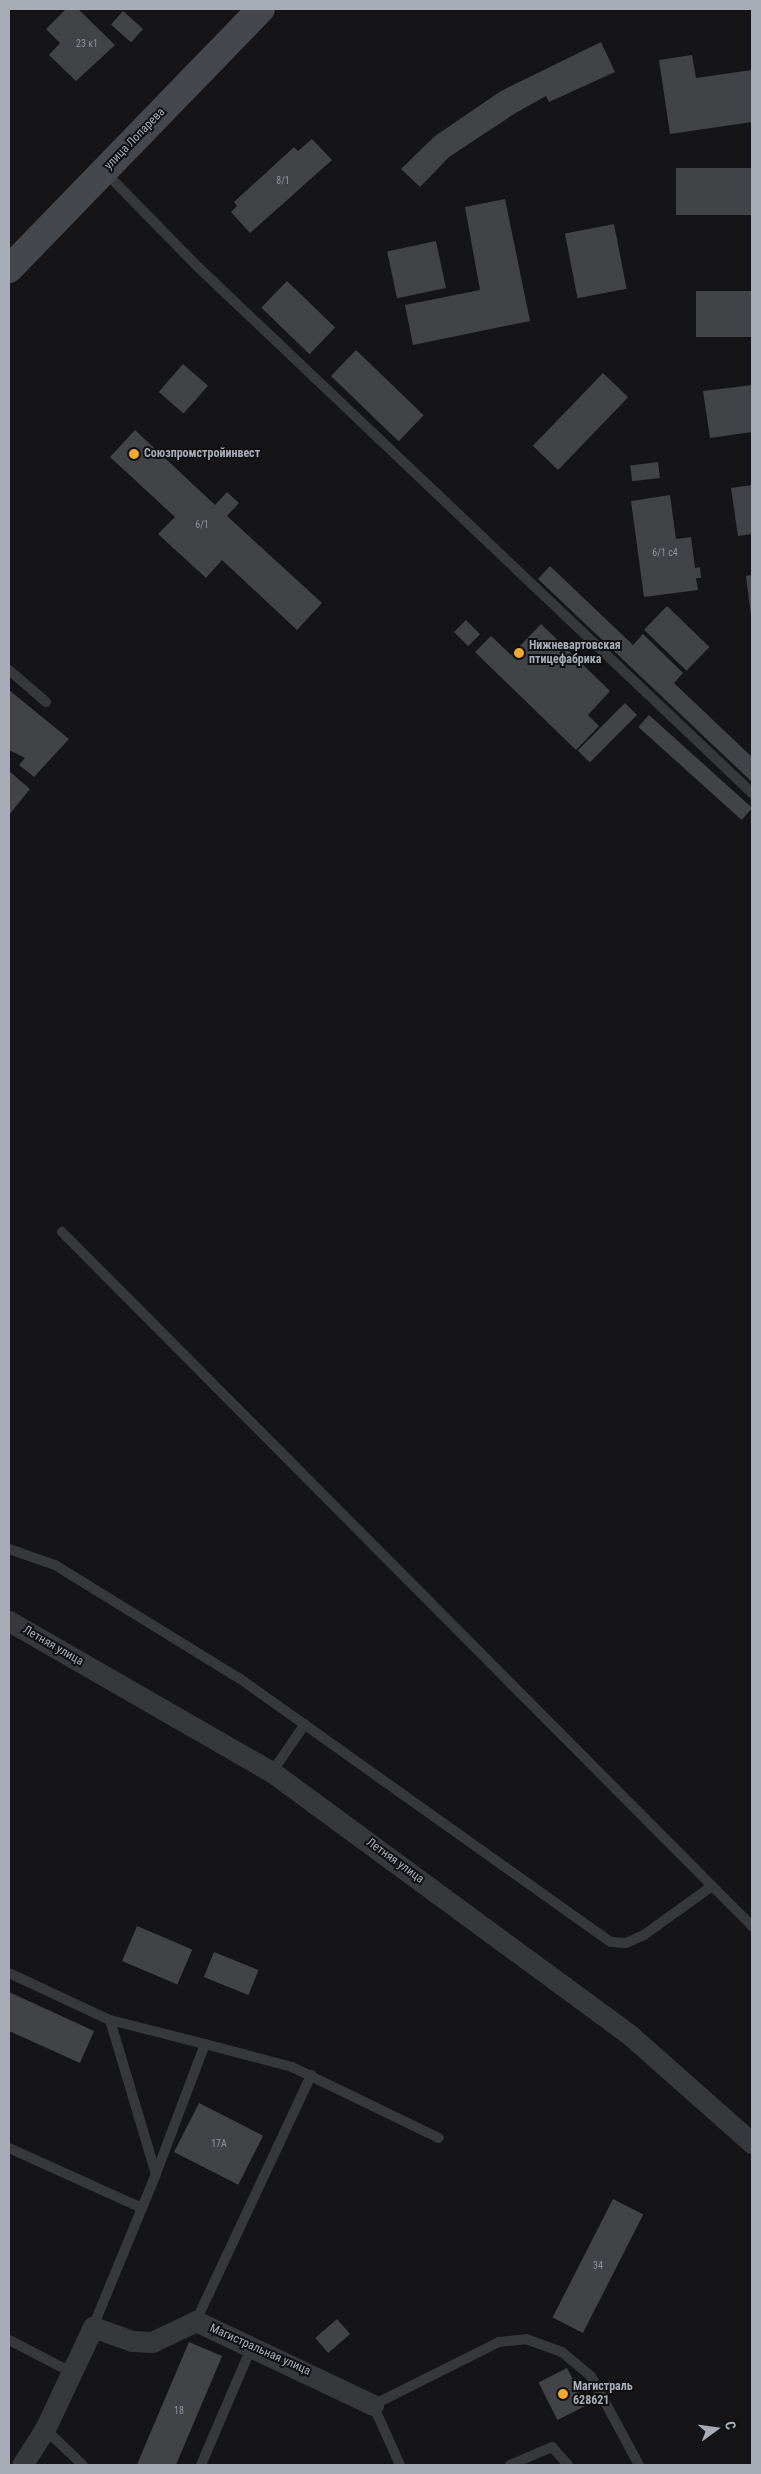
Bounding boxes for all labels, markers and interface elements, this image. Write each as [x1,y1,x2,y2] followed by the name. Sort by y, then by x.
[76,38,98,50] house number: 23 к1
[102,105,168,173] street label: улица Лопарева
[276,175,290,187] house number: 8/1
[144,447,260,461] place label: Союзпромстройинвест
[128,448,140,460] marker: Союзпромстройинвест
[195,519,209,531] house number: 6/1
[652,547,678,559] house number: 6/1 с4
[529,639,621,667] place label: Нижневартовская птицефабрика
[513,647,525,659] marker: Нижневартовская птицефабрика
[20,1623,86,1669] street label: Летняя улица
[363,1835,427,1887] street label: Летняя улица
[211,2138,227,2150] house number: 17А
[593,2260,603,2272] house number: 34
[207,2321,313,2379] street label: Магистральная улица
[573,2380,633,2408] place label: Магистраль 628621
[557,2388,569,2400] marker: Магистраль 628621
[691,2404,741,2454] north arrow
[174,2405,184,2417] house number: 18
[722,2420,739,2431] text: С

